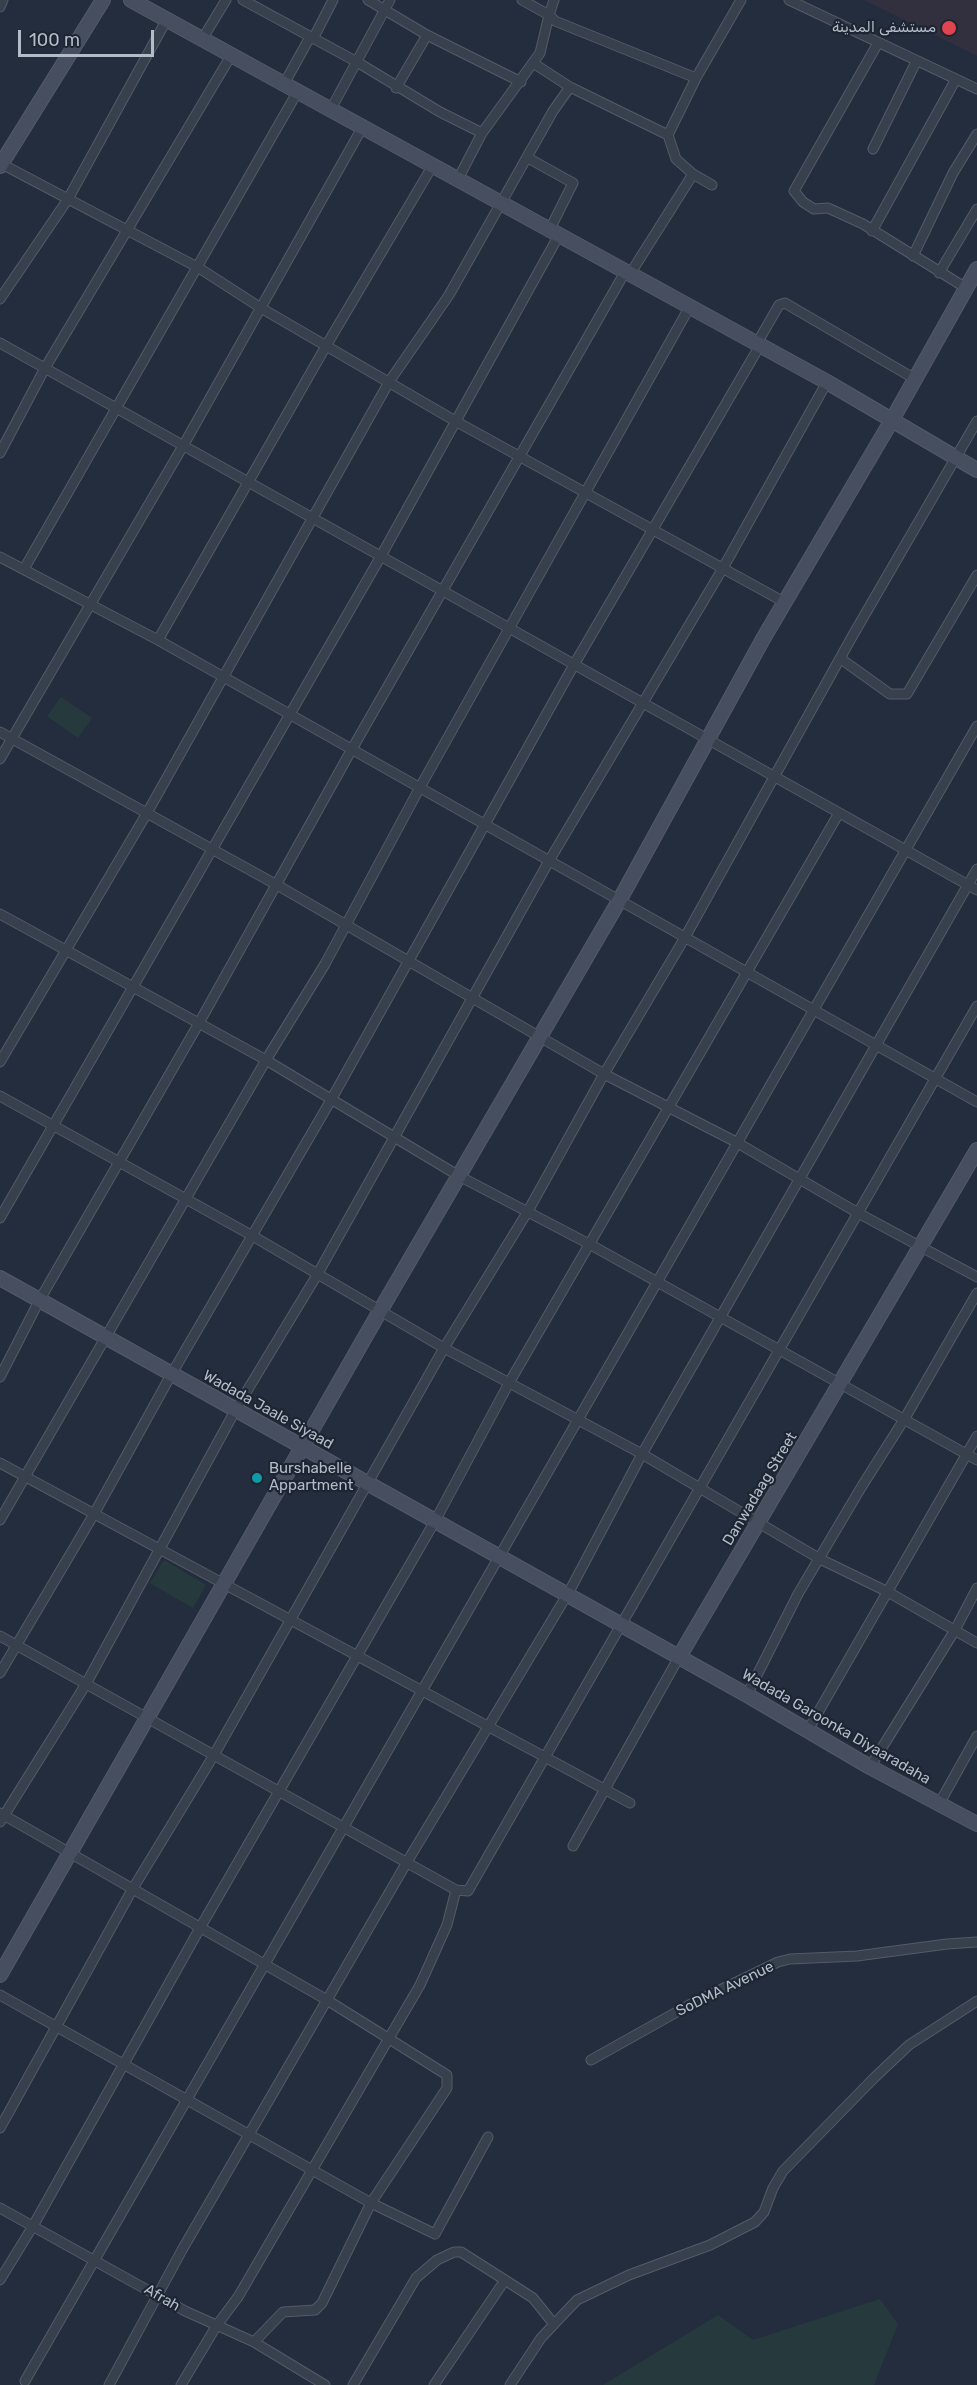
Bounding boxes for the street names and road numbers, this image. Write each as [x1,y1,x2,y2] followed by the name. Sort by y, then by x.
[200,1367,336,1453] street label: Wadada Jaale Siyaad
[719,1429,801,1549] street label: Danwadaag Street
[738,1665,934,1789] street label: Wadada Garoonka Diyaaradaha
[673,1958,777,2020] street label: SoDMA Avenue
[141,2281,183,2315] street label: Afrah

